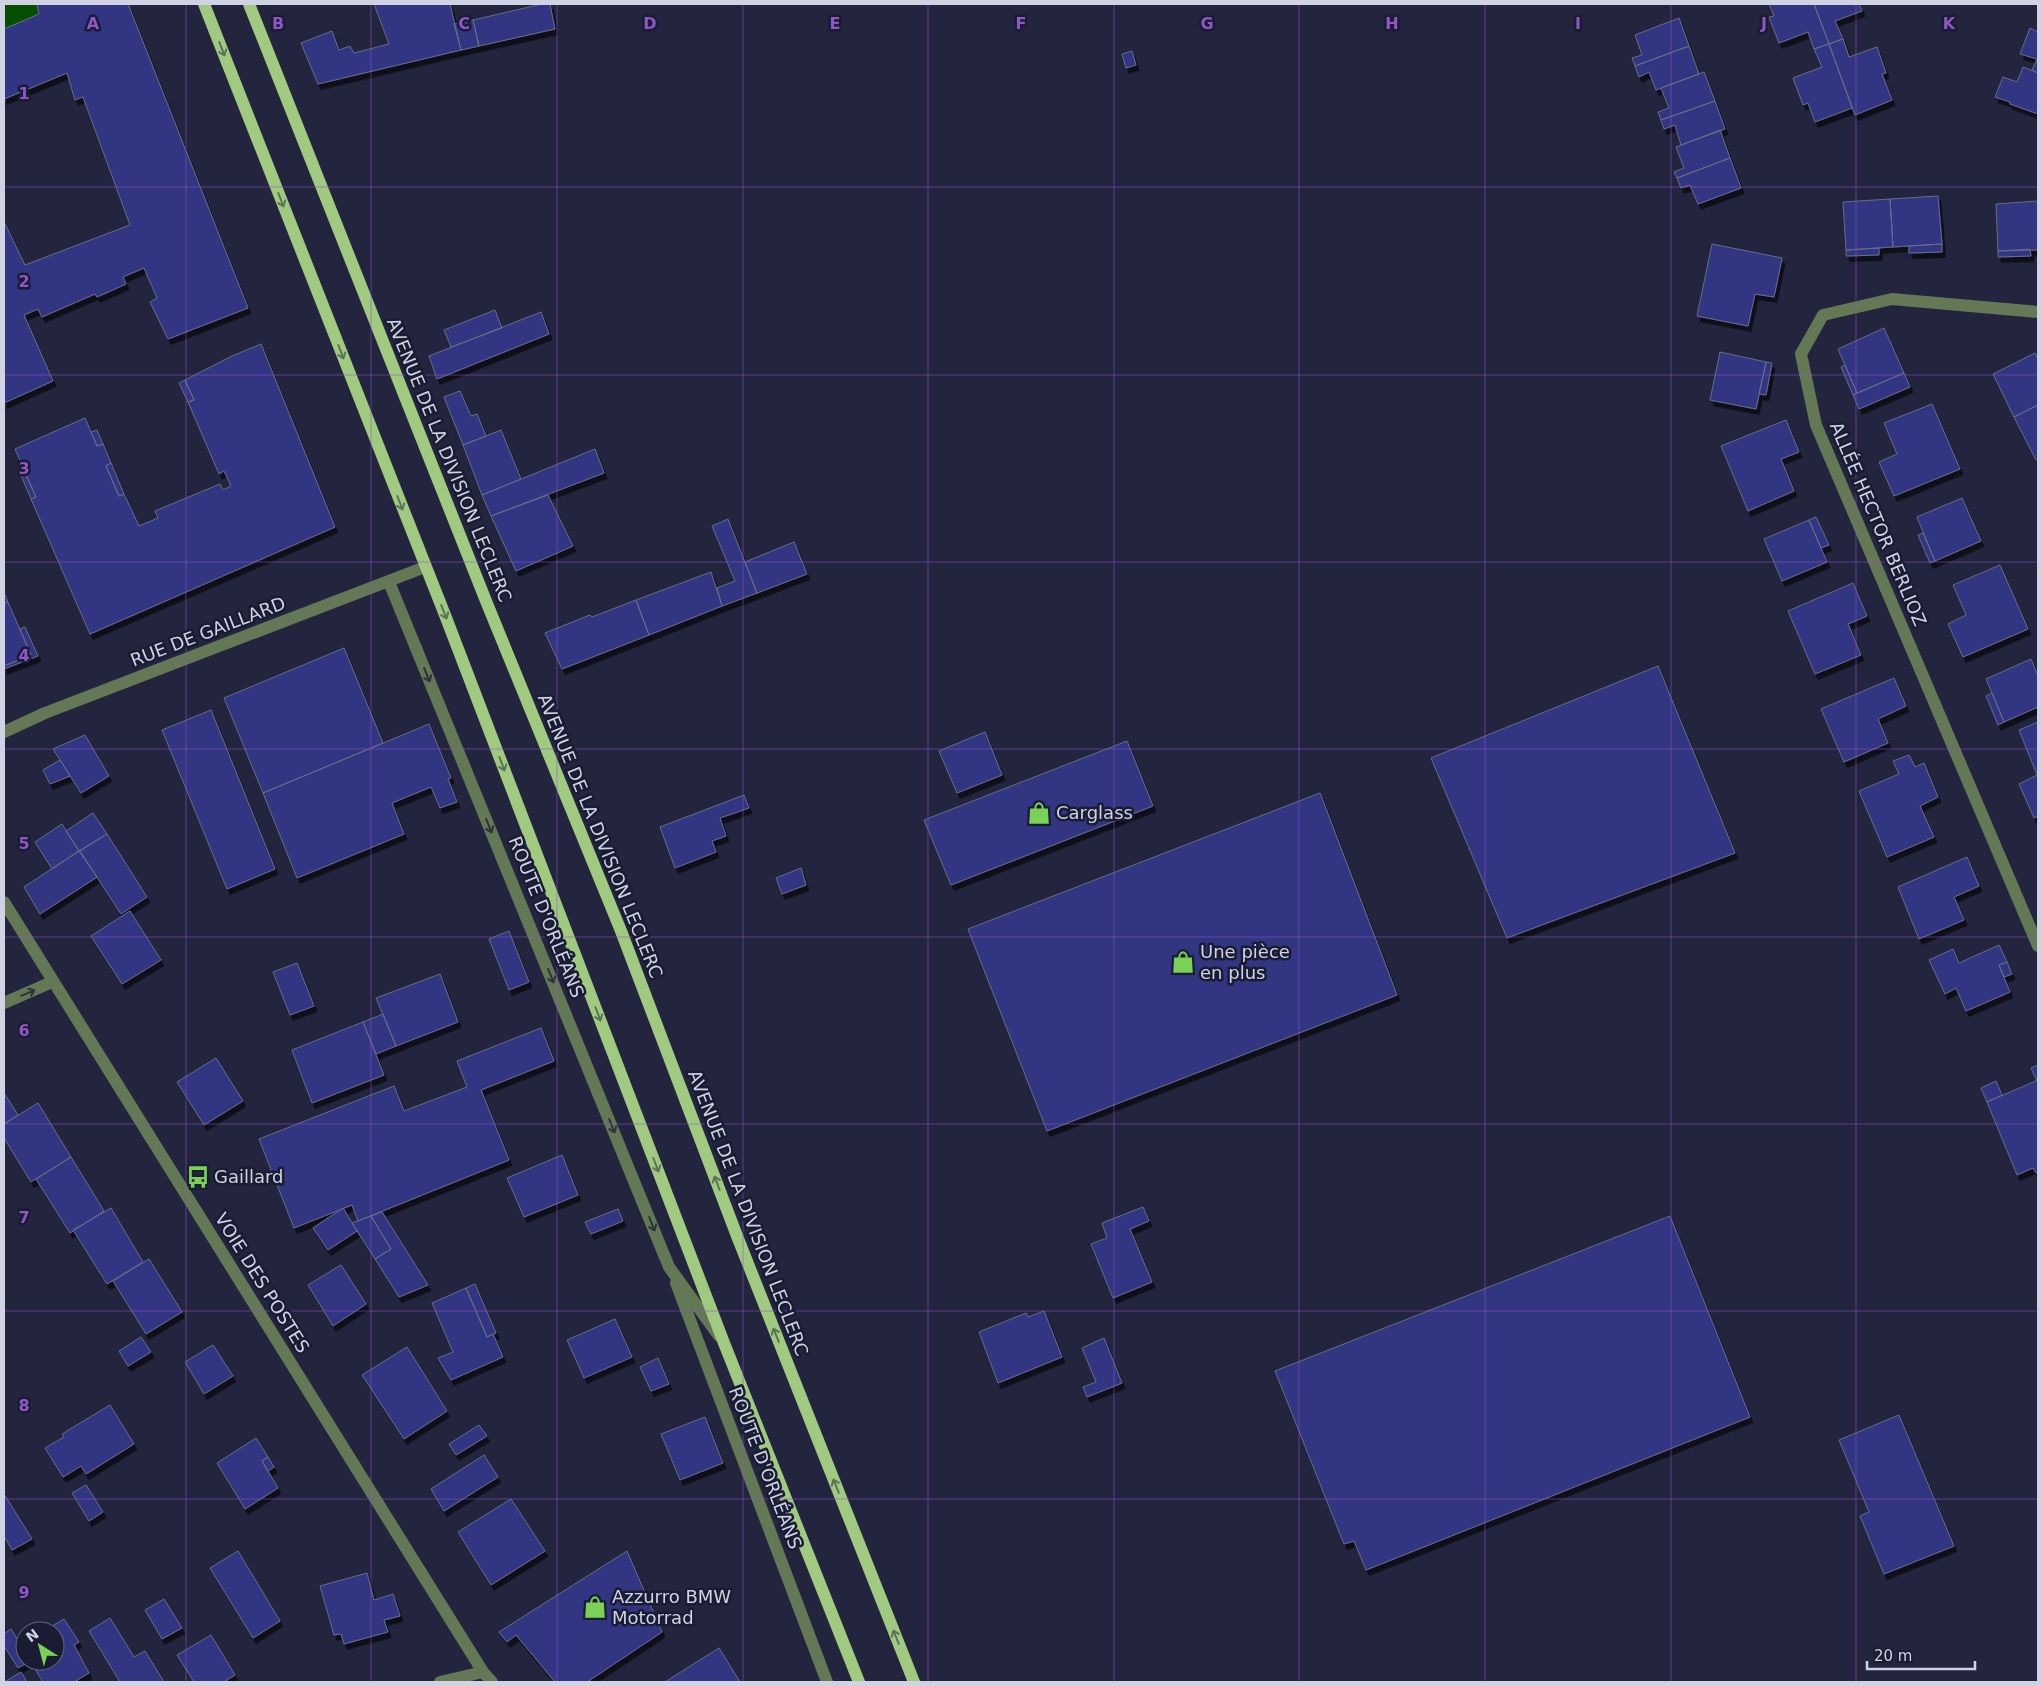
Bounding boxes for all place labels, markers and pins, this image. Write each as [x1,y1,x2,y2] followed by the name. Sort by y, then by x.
[1026,800,1052,826] shop icon: Carglass
[1056,802,1133,823] place label: Carglass
[1200,941,1290,983] place label: Une pièce en plus
[1170,949,1196,975] shop icon: Une pièce en plus
[185,1164,211,1190] bus stop icon: Gaillard
[214,1166,284,1187] place label: Gaillard
[612,1586,731,1628] place label: Azzurro BMW Motorrad
[582,1594,608,1620] shop icon: Azzurro BMW Motorrad

